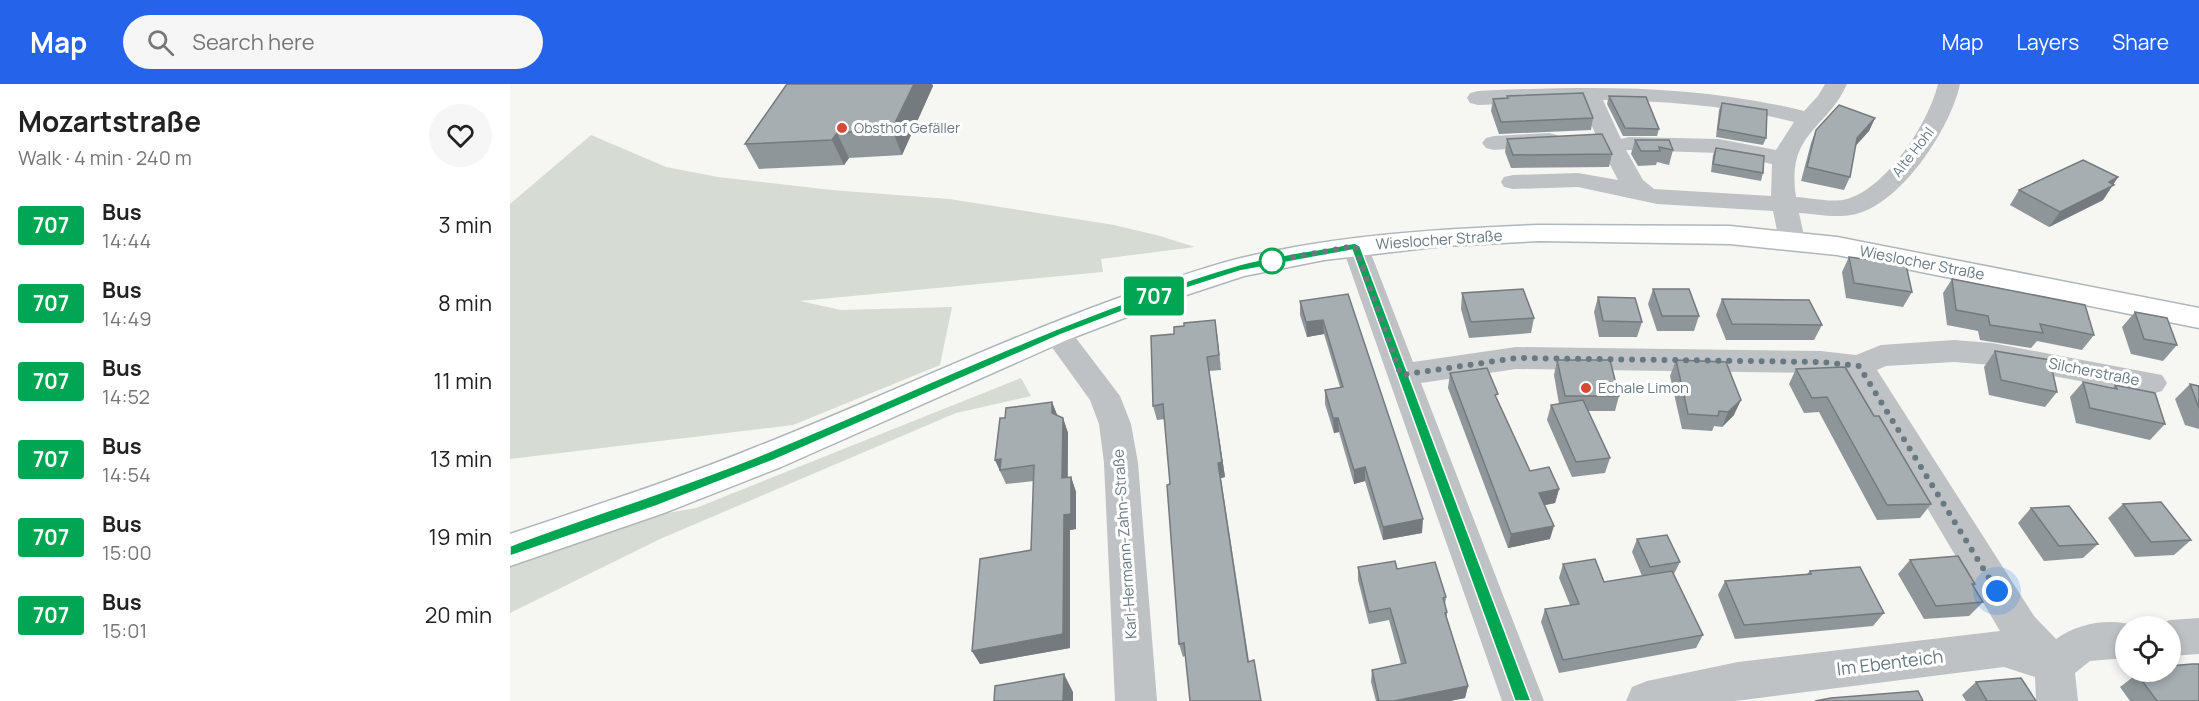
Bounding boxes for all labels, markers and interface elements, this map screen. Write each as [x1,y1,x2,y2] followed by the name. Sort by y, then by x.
[123,15,543,69] search box
[30,23,87,61] text: Map
[144,26,177,59] icon: search
[192,27,315,57] text: Search here
[1942,28,1983,56] text: Map
[2016,28,2079,56] text: Layers
[2112,28,2169,56] text: Share
[18,102,201,140] text: Mozartstraße
[429,104,492,167] button: heart
[854,118,960,137] place label: Obsthof Gefäller
[835,121,849,135] marker: Obsthof Gefäller
[1887,123,1938,180] street label: Alte Hohl
[18,144,192,171] text: Walk · 4 min · 240 m
[102,197,142,227] text: Bus
[439,210,492,240] text: 3 min
[33,211,69,239] text: 707
[1375,225,1503,254] street label: Wieslocher Straße
[102,227,151,254] text: 14:44
[1858,240,1987,285] street label: Wieslocher Straße
[1259,248,1285,274] unlabelled marker
[102,275,142,305] text: Bus
[1120,276,1188,316] line badge: 707
[1136,282,1172,310] text: 707
[438,288,492,318] text: 8 min
[33,289,69,317] text: 707
[102,305,152,332] text: 14:49
[2047,352,2142,391] street label: Silcherstraße
[102,353,142,383] text: Bus
[434,366,492,396] text: 11 min
[33,367,69,395] text: 707
[1598,377,1689,398] place label: Echale Limon
[1579,381,1593,395] marker: Echale Limon
[102,383,150,410] text: 14:52
[102,431,142,461] text: Bus
[430,444,492,474] text: 13 min
[33,445,69,473] text: 707
[1107,448,1142,640] street label: Karl-Hermann-Zahn-Straße
[102,461,151,488] text: 14:54
[102,509,142,539] text: Bus
[429,522,492,552] text: 19 min
[33,523,69,551] text: 707
[102,539,152,566] text: 15:00
[1982,576,2012,606] your location
[102,587,142,617] text: Bus
[425,600,492,630] text: 20 min
[33,601,69,629] text: 707
[2115,616,2181,682] map controls
[2115,616,2181,682] button: locate
[102,617,147,644] text: 15:01
[1835,644,1945,680] street label: Im Ebenteich

